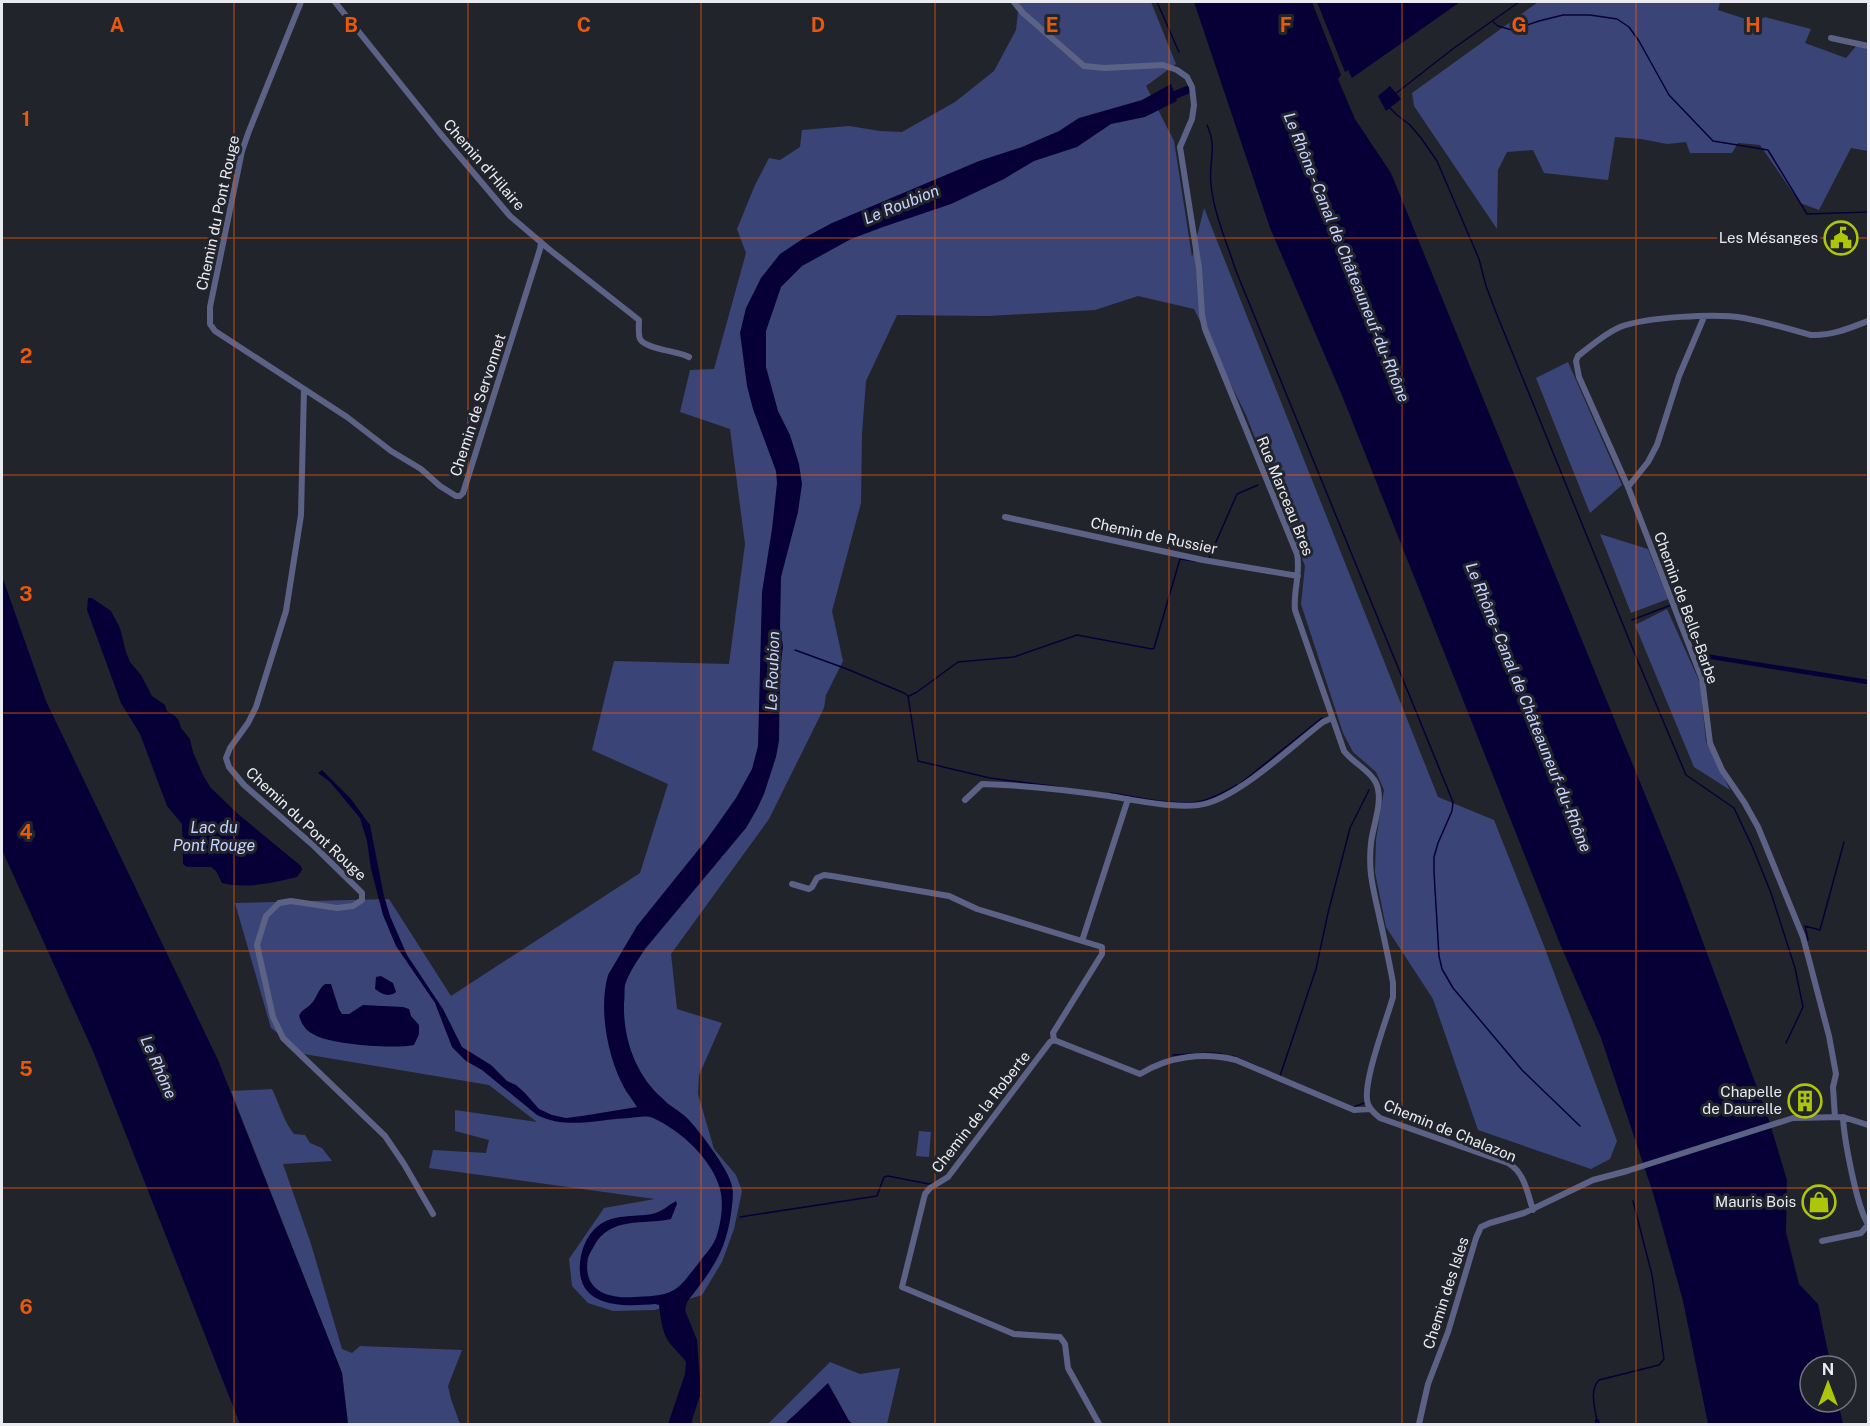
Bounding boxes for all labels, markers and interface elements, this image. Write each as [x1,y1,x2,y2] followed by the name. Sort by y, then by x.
[110,13,124,37] text: A
[344,13,358,37] text: B
[577,13,591,37] text: C
[811,13,825,37] text: D
[1046,13,1058,37] text: E
[1280,13,1292,37] text: F
[1511,13,1527,37] text: G
[1745,13,1761,37] text: H
[22,107,30,131] text: 1
[1280,110,1414,405] water label: Le Rhône - Canal de Châteauneuf-du-Rhône
[440,116,529,214] street label: Chemin d'Hilaire
[193,134,242,292] street label: Chemin du Pont Rouge
[861,181,942,228] water label: Le Roubion
[1823,220,1859,256] public building icon: Les Mésanges
[1719,229,1818,246] place label: Les Mésanges
[446,331,509,478] street label: Chemin de Servonnet
[20,344,32,368] text: 2
[1254,434,1317,558] street label: Rue Marceau Bres
[1089,514,1219,557] street label: Chemin de Russier
[1651,530,1722,686] street label: Chemin de Belle-Barbe
[1462,560,1596,855] water label: Le Rhône - Canal de Châteauneuf-du-Rhône
[19,582,33,606] text: 3
[762,631,783,711] water label: Le Roubion
[243,764,370,884] street label: Chemin du Pont Rouge
[173,818,256,855] water label: Lac du Pont Rouge
[19,820,33,844] text: 4
[136,1033,181,1102] water label: Le Rhône
[928,1048,1033,1176] street label: Chemin de la Roberte
[19,1057,33,1081] text: 5
[1702,1083,1782,1117] place label: Chapelle de Daurelle
[1787,1083,1823,1119] building icon: Chapelle de Daurelle
[1381,1096,1519,1165] street label: Chemin de Chalazon
[1801,1184,1837,1220] shop icon: Mauris Bois
[1715,1193,1796,1210] place label: Mauris Bois
[1419,1235,1472,1351] street label: Chemin des Isles
[19,1295,33,1319] text: 6
[1798,1354,1858,1414] north arrow
[1822,1360,1834,1379] text: N

